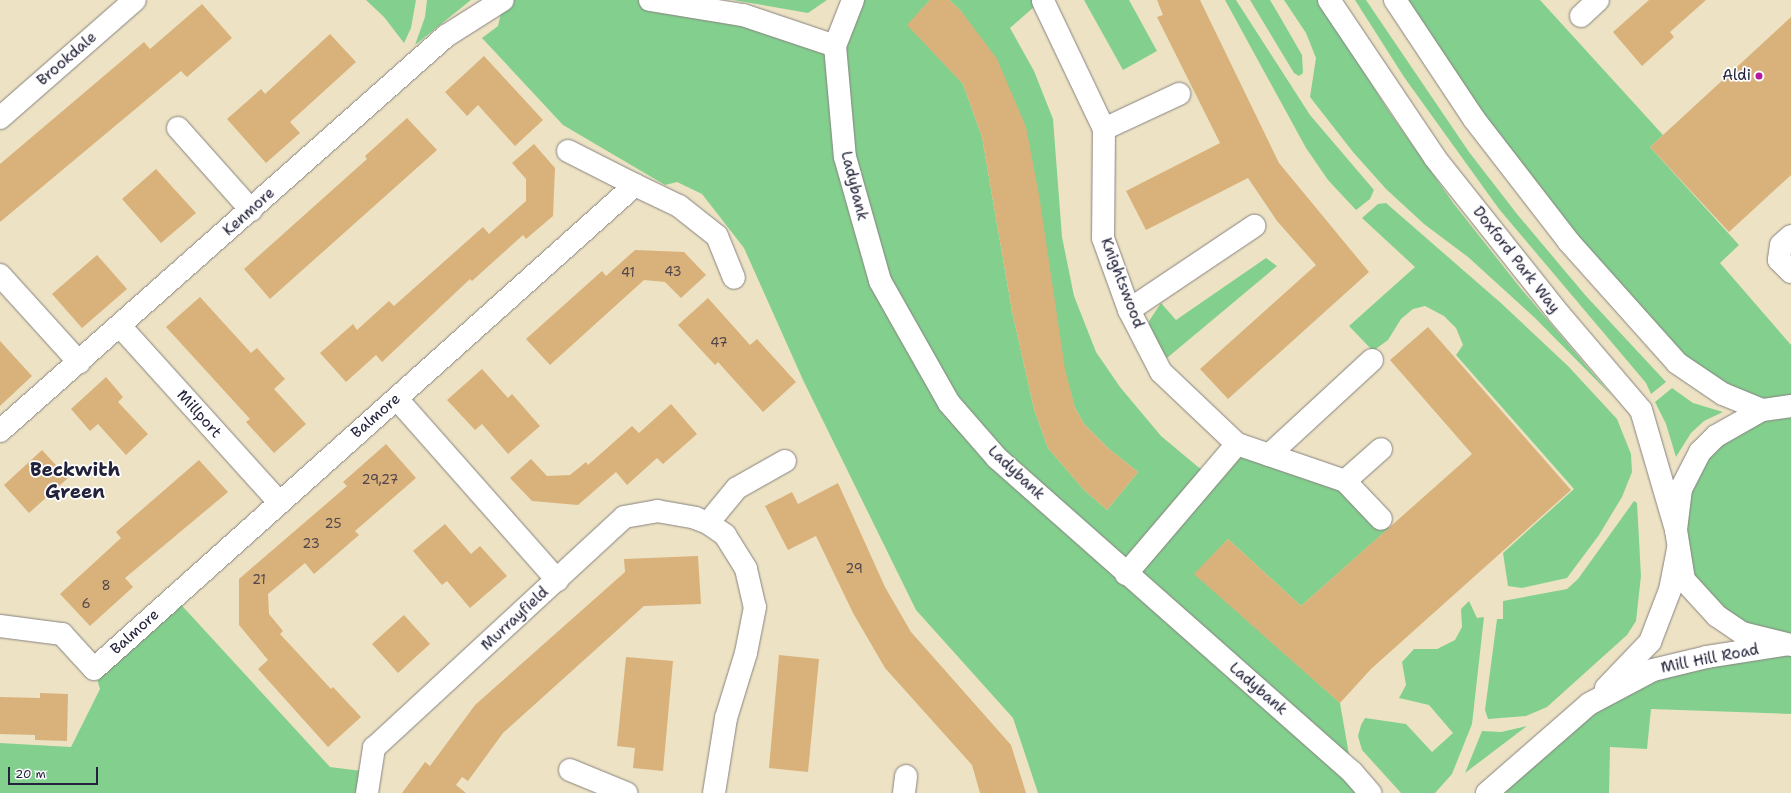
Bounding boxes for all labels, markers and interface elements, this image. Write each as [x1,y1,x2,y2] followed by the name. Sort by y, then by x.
[34,28,100,90] street label: Brookdale
[1722,67,1751,85] place label: Aldi
[1754,71,1764,81] marker: Aldi
[837,149,871,223] street label: Ladybank
[220,184,278,240] street label: Kenmore
[1469,203,1563,317] street label: Doxford Park Way
[1097,235,1147,331] street label: Knightswood
[664,264,682,280] house number: 43
[621,265,635,281] house number: 41
[710,335,728,351] house number: 47
[173,386,225,442] street label: Millport
[348,390,404,442] street label: Balmore
[984,442,1048,504] street label: Ladybank
[30,459,120,503] district label: Beckwith Green
[362,472,398,488] house number: 29,27
[325,516,341,532] house number: 25
[302,536,320,552] house number: 23
[845,561,863,577] house number: 29
[252,572,266,588] house number: 21
[101,578,111,594] house number: 8
[478,583,552,655] street label: Murrayfield
[81,596,91,612] house number: 6
[107,606,163,658] street label: Balmore
[1660,641,1760,677] street label: Mill Hill Road
[1225,659,1291,719] street label: Ladybank
[10,759,100,785] scale bar
[15,766,46,782] text: 20 m

